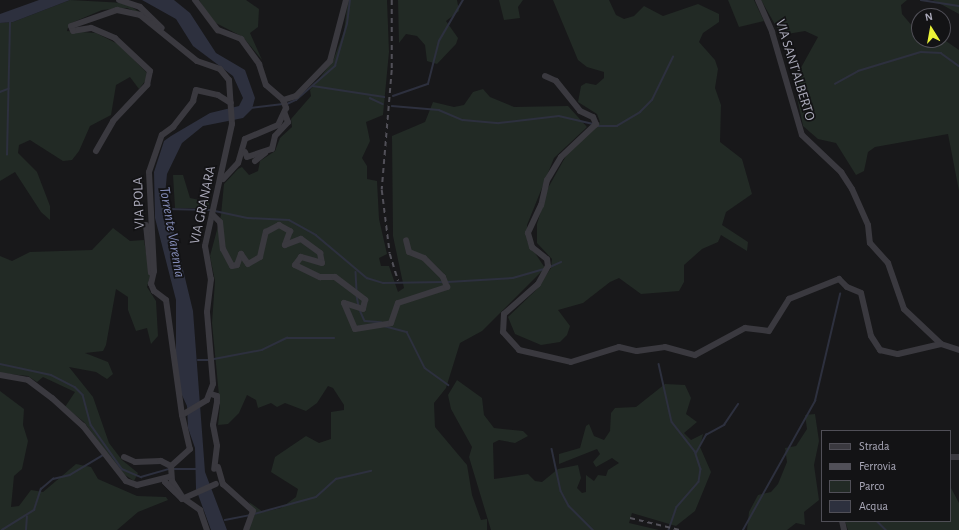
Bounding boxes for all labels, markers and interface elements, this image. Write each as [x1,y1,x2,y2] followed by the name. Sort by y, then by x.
[911,8,951,48] north arrow
[924,11,934,23] text: N
[772,17,818,123] street label: VIA SANT'ALBERTO
[186,164,220,246] street label: VIA GRANARA
[130,177,148,229] street label: VIA POLA
[155,185,189,279] water label: Torrente Varenna
[821,430,951,522] legend
[859,440,890,452] text: Strada
[859,460,896,472] text: Ferrovia
[859,480,885,492] text: Parco
[859,500,888,512] text: Acqua

